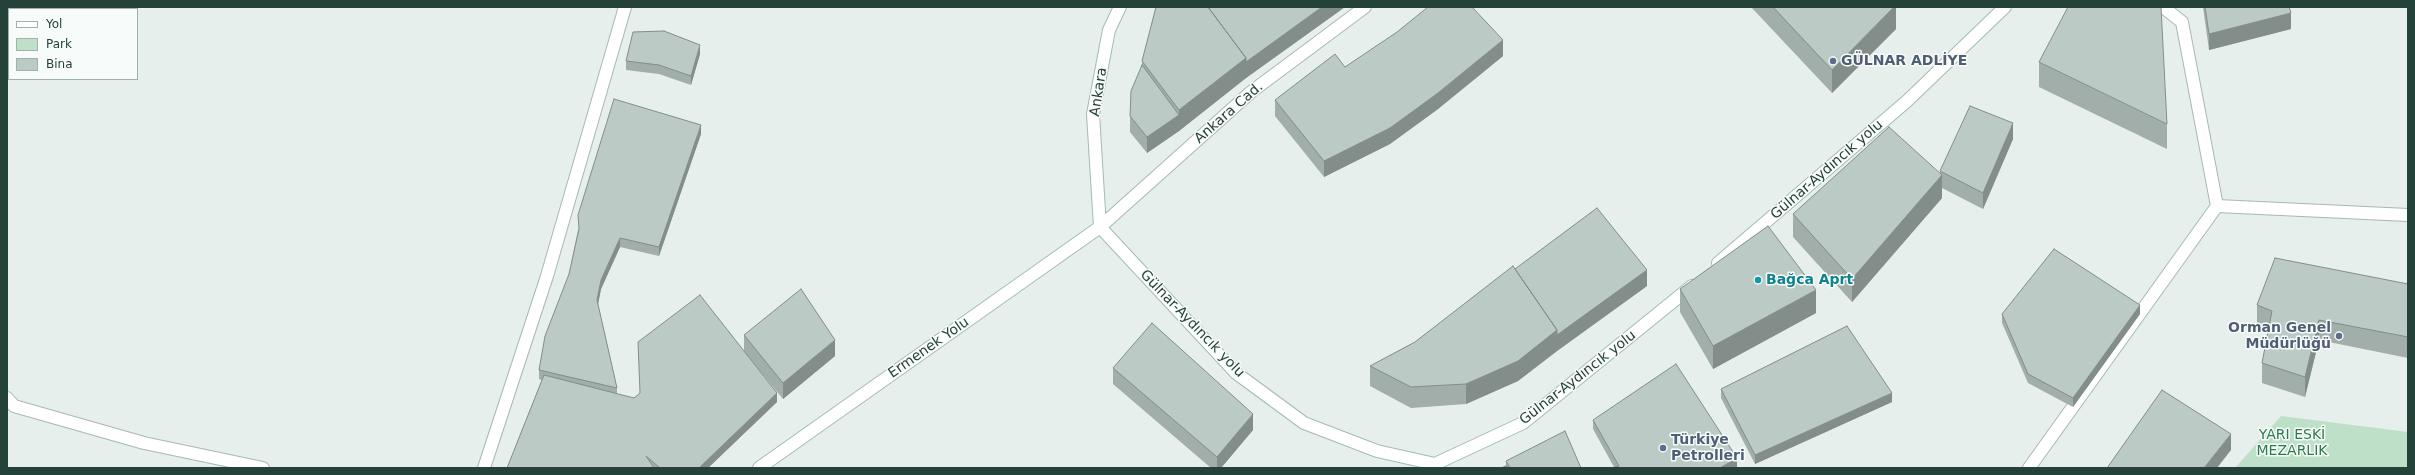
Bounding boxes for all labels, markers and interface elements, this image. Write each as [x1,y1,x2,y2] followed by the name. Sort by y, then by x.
[8,8,138,80] legend
[46,17,62,31] text: Yol
[46,37,72,51] text: Park
[1841,53,1967,69] place label: GÜLNAR ADLİYE
[1828,56,1838,66] marker: GÜLNAR ADLİYE
[46,57,73,71] text: Bina
[1087,66,1111,118] street label: Ankara
[1191,79,1267,147] street label: Ankara Cad.
[1768,117,1886,223] street label: Gülnar-Aydıncık yolu
[1136,267,1248,381] street label: Gülnar-Aydıncık yolu
[1766,272,1853,288] place label: Bağca Aprt
[1753,275,1763,285] marker: Bağca Aprt
[885,314,973,382] street label: Ermenek Yolu
[2228,320,2331,352] place label: Orman Genel Müdürlüğü
[1516,327,1640,429] street label: Gülnar-Aydıncık yolu
[2334,331,2344,341] marker: Orman Genel Müdürlüğü
[2257,427,2327,460] park label: YARI ESKİ MEZARLIK
[1671,432,1745,464] place label: Türkiye Petrolleri
[1658,443,1668,453] marker: Türkiye Petrolleri

